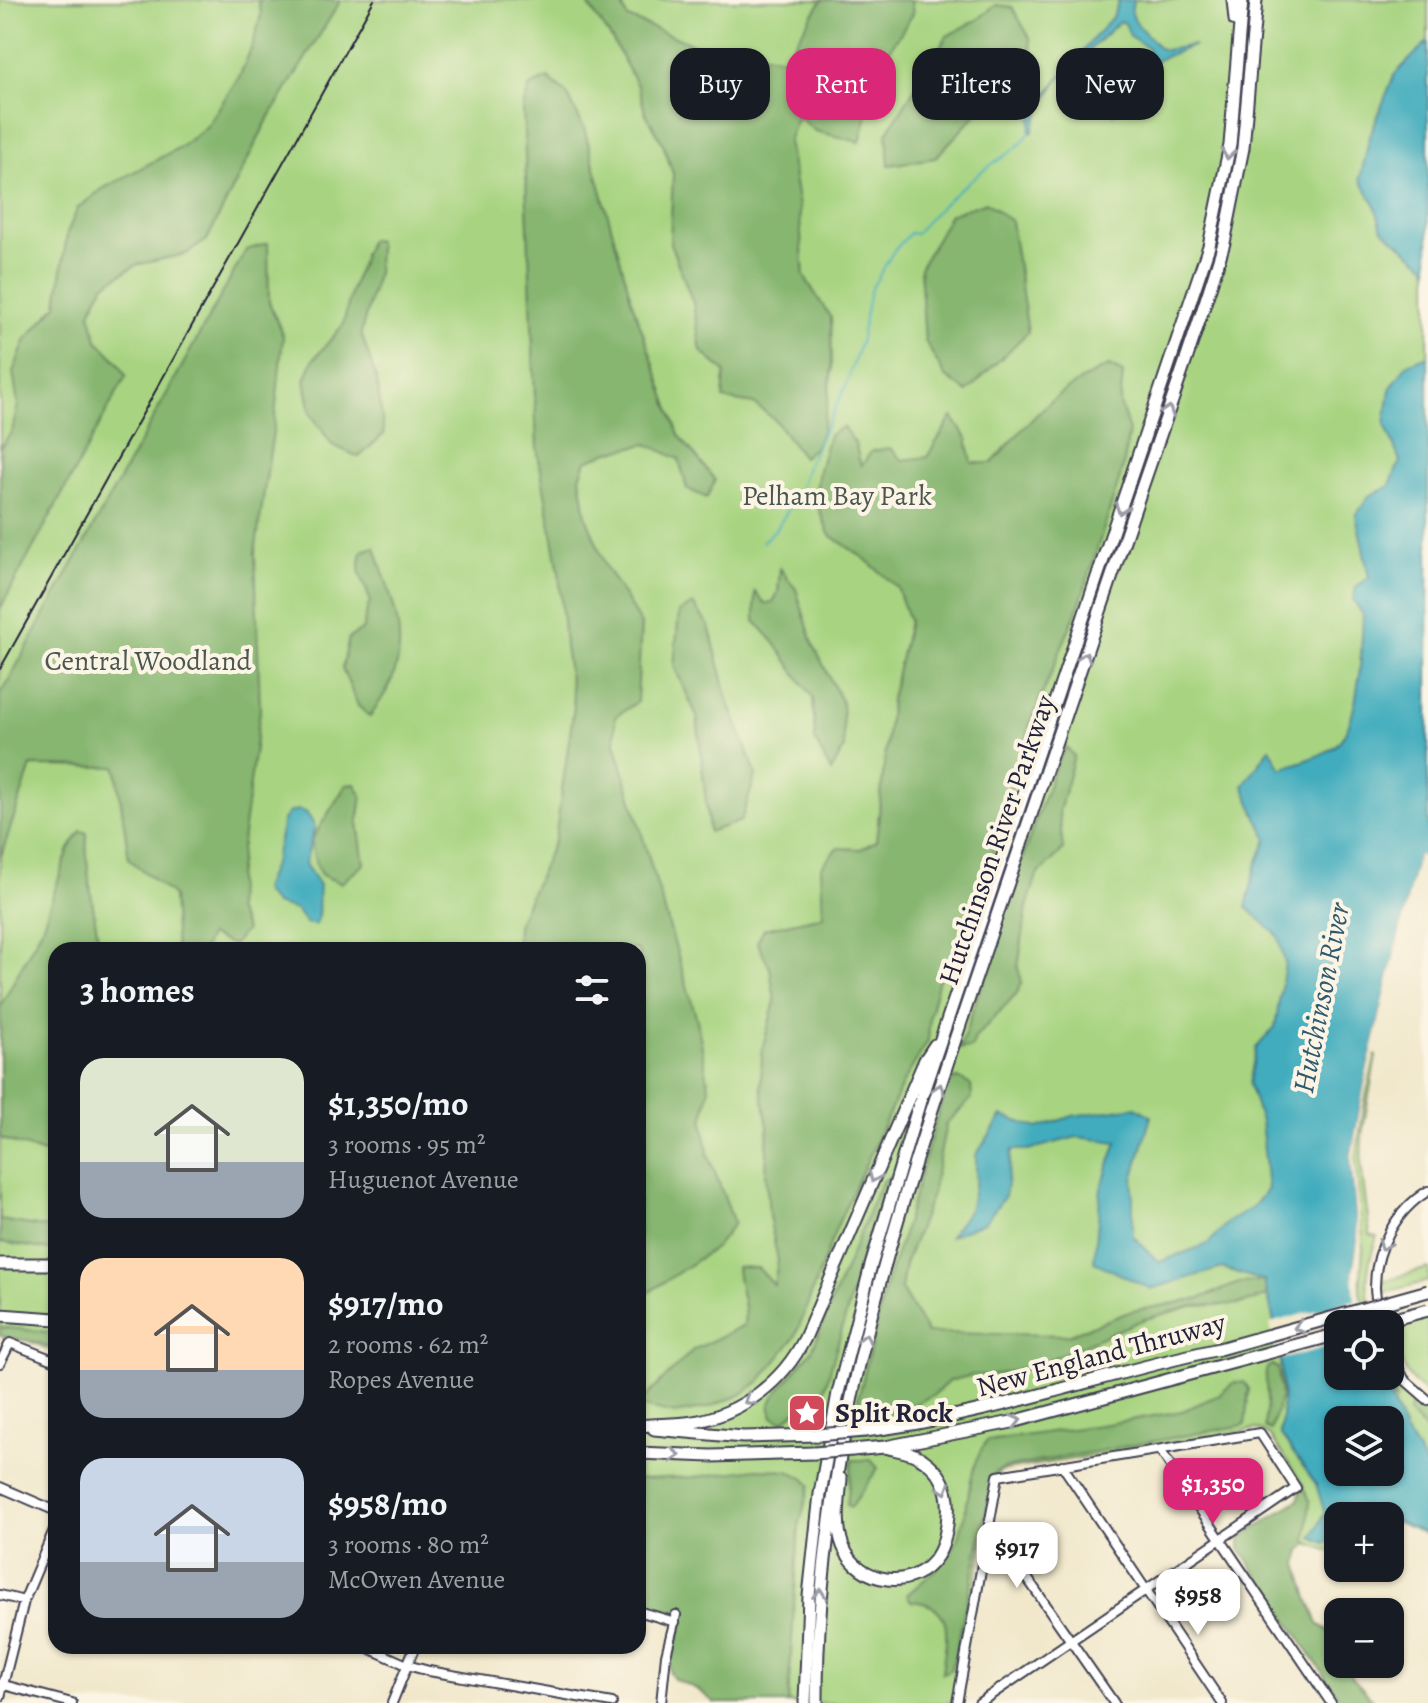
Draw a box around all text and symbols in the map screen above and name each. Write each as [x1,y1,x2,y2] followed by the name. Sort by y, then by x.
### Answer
[670,48,770,120] chip: Buy
[786,48,896,120] chip: Rent
[912,48,1040,120] chip: Filters
[1056,48,1164,120] chip: New
[1221,147,1238,160] one-way arrow
[1158,405,1174,419] one-way arrow
[742,477,932,515] park label: Pelham Bay Park
[1114,501,1130,515] one-way arrow
[44,642,253,680] park label: Central Woodland
[1075,651,1091,665] one-way arrow
[930,690,1065,990] street label: Hutchinson River Parkway
[1283,898,1359,1096] water label: Hutchinson River
[80,967,195,1014] text: 3 homes
[570,968,614,1012] icon: filters
[328,1080,469,1127] text: $1,350/mo
[929,1083,945,1097] one-way arrow
[144,1090,240,1186] icon: home
[328,1127,485,1162] text: 3 rooms · 95 m²
[328,1162,519,1197] text: Huguenot Avenue
[867,1169,883,1183] one-way arrow
[1377,1237,1394,1251] one-way arrow
[328,1280,444,1327] text: $917/mo
[144,1290,240,1386] icon: home
[972,1303,1230,1407] street label: New England Thruway
[1324,1310,1404,1678] map controls
[1324,1310,1404,1390] button: locate
[1292,1318,1306,1334] one-way arrow
[328,1327,488,1362] text: 2 rooms · 62 m²
[856,1332,873,1346] one-way arrow
[328,1362,474,1397] text: Ropes Avenue
[743,1390,758,1406] one-way arrow
[786,1392,828,1434] place icon: Split Rock
[835,1394,953,1432] place label: Split Rock
[1324,1406,1404,1486] button: layers
[1009,1413,1023,1430] one-way arrow
[669,1446,682,1463] one-way arrow
[1148,1458,1278,1526] pin: $1,350
[1181,1466,1245,1501] text: $1,350
[328,1480,448,1527] text: $958/mo
[935,1482,951,1495] one-way arrow
[144,1490,240,1586] icon: home
[1324,1502,1404,1582] button: +
[970,1522,1064,1590] pin: $917
[328,1527,489,1562] text: 3 rooms · 80 m²
[995,1530,1039,1565] text: $917
[328,1562,505,1597] text: McOwen Avenue
[1151,1569,1245,1637] pin: $958
[1174,1577,1222,1612] text: $958
[812,1587,829,1600] one-way arrow
[1324,1598,1404,1678] button: −

